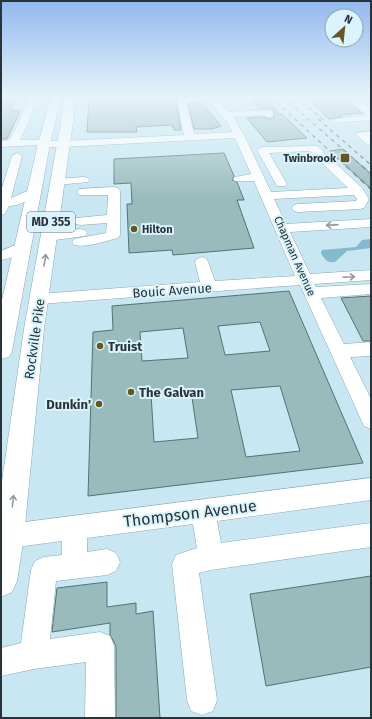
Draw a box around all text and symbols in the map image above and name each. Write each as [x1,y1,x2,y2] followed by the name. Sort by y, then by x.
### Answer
[324,8,364,48] north arrow
[342,12,355,27] text: N
[283,152,337,165] place label: Twinbrook
[339,152,351,164] marker: Twinbrook
[27,212,75,232] road number: MD 355
[271,214,318,298] street label: Chapman Avenue
[326,221,339,228] one-way arrow
[142,223,173,236] place label: Hilton
[129,224,139,234] marker: Hilton
[41,254,49,267] one-way arrow
[342,273,355,280] one-way arrow
[132,280,212,301] street label: Bouic Avenue
[21,298,48,380] street label: Rockville Pike
[108,339,143,354] place label: Truist
[95,341,105,351] marker: Truist
[139,385,204,400] place label: The Galvan
[126,387,136,397] marker: The Galvan
[46,397,91,412] place label: Dunkin'
[94,399,104,409] marker: Dunkin'
[9,495,17,508] one-way arrow
[123,496,258,531] street label: Thompson Avenue

